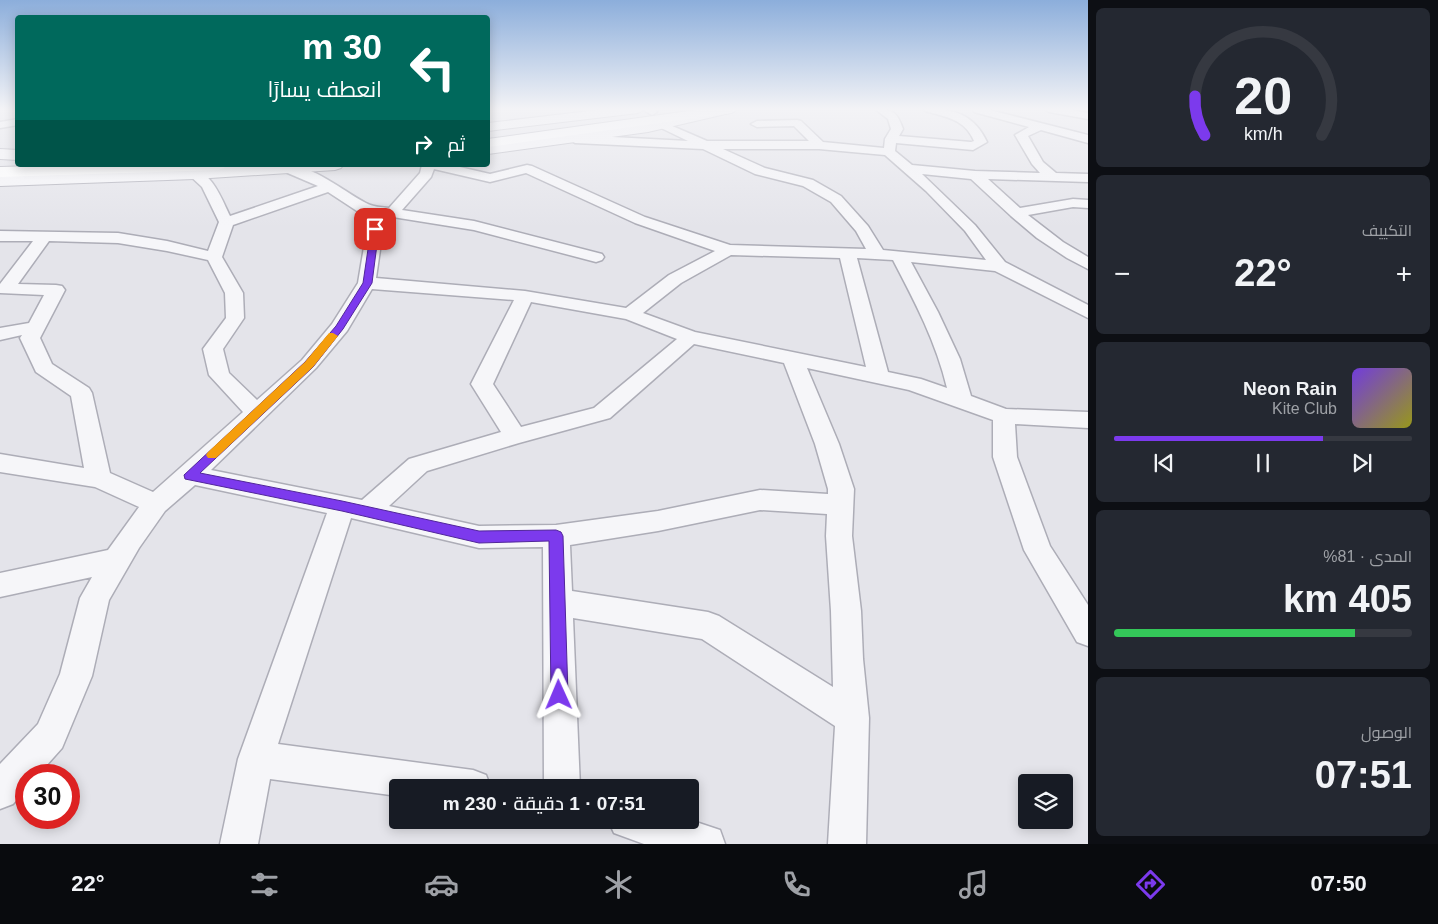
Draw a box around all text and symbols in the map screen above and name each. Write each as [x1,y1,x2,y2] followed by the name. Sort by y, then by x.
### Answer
[302,27,382,66] text: 30 m
[400,35,465,100] icon: left
[1234,67,1292,125] text: 20
[267,77,382,102] text: انعطف يسارًا
[1244,124,1282,144] text: km/h
[409,130,437,158] icon: right
[447,134,465,155] text: ثم
[354,208,396,250] pin
[361,215,389,243] icon: arrive
[1362,222,1412,239] text: التكييف
[1234,252,1292,294] text: 22°
[1114,258,1130,289] text: −
[1396,258,1412,289] text: +
[1243,378,1337,399] text: Neon Rain
[1272,400,1337,417] text: Kite Club
[1150,449,1178,477] icon: previous
[1249,449,1277,477] icon: pause
[1348,449,1376,477] icon: next
[1323,548,1412,565] text: المدى · 81%
[1283,578,1412,620] text: 405 km
[532,668,584,720] position arrow
[1361,724,1412,741] text: الوصول
[1315,754,1412,796] text: 07:51
[15,764,80,829] speed limit sign: 30
[1018,774,1073,829] map controls
[1018,774,1073,829] button: layers
[443,793,645,814] text: 07:51 · 1 دقيقة · 230 m
[247,867,282,902] icon: filters
[424,867,459,902] icon: car
[601,867,636,902] icon: climate
[779,867,814,902] icon: phone
[956,867,991,902] icon: music
[1133,867,1168,902] icon: directions
[71,871,105,896] text: 22°
[1311,871,1367,896] text: 07:50

